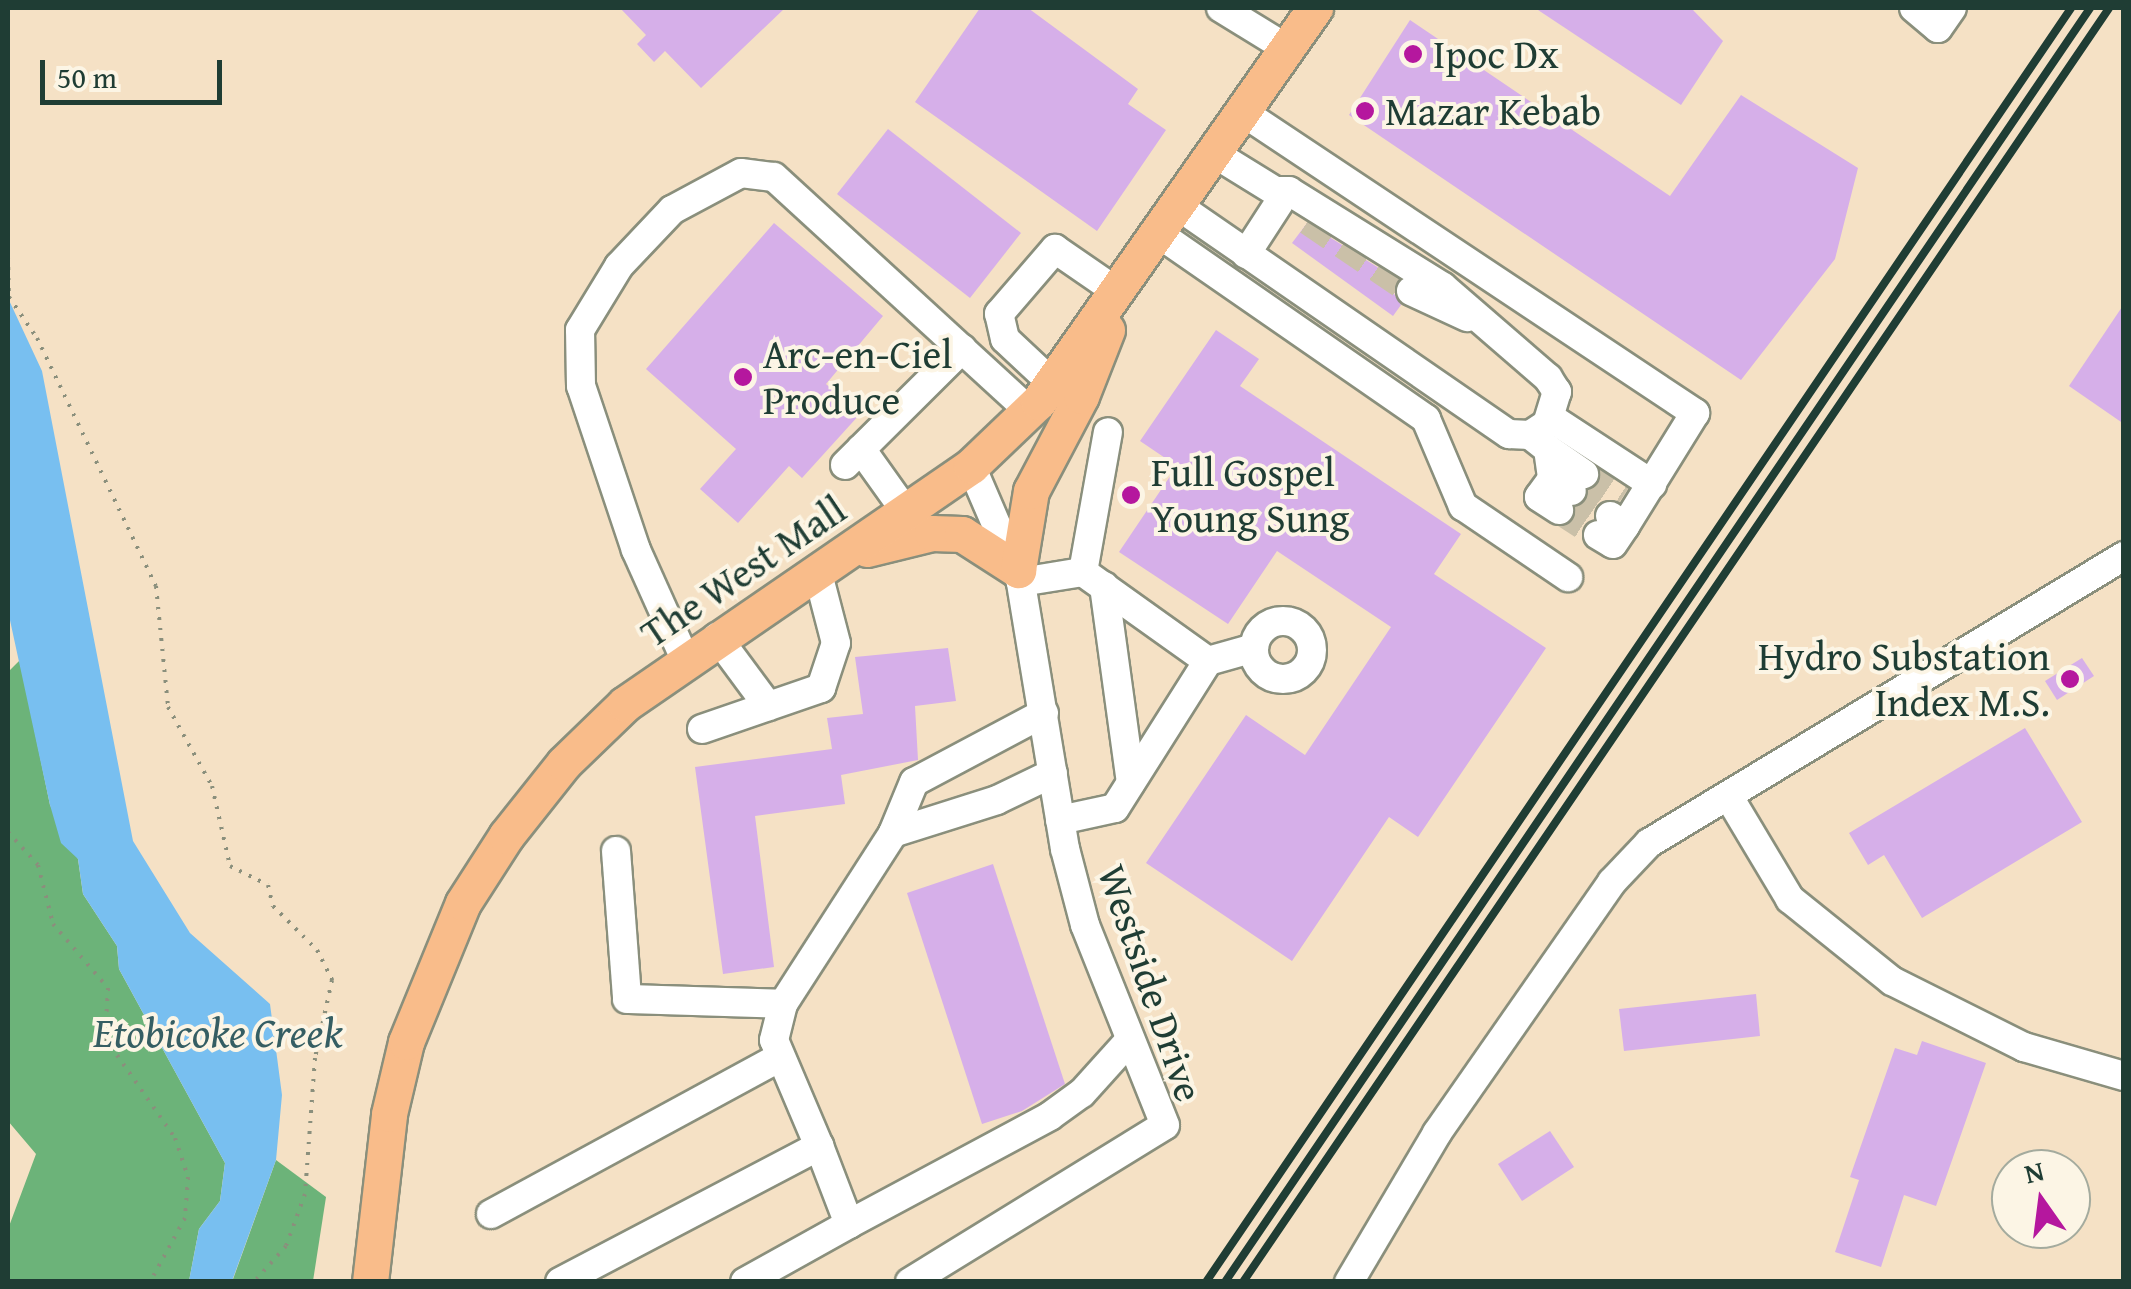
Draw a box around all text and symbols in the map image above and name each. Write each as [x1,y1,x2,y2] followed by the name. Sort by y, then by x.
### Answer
[1433,30,1559,78] place label: Ipoc Dx
[45,40,228,102] scale bar
[1402,43,1424,65] marker: Ipoc Dx
[57,55,117,99] text: 50 m
[1385,87,1601,135] place label: Mazar Kebab
[1354,100,1376,122] marker: Mazar Kebab
[763,330,953,424] place label: Arc-en-Ciel Produce
[732,366,754,388] marker: Arc-en-Ciel Produce
[1151,448,1349,542] place label: Full Gospel Young Sung
[1120,484,1142,506] marker: Full Gospel Young Sung
[631,485,855,657] street label: The West Mall
[1758,632,2050,726] place label: Hydro Substation Index M.S.
[2059,668,2081,690] marker: Hydro Substation Index M.S.
[1088,858,1214,1108] street label: Westside Drive
[93,1007,343,1057] water label: Etobicoke Creek
[1991,1149,2091,1249] north arrow
[2020,1149,2048,1194] text: N

